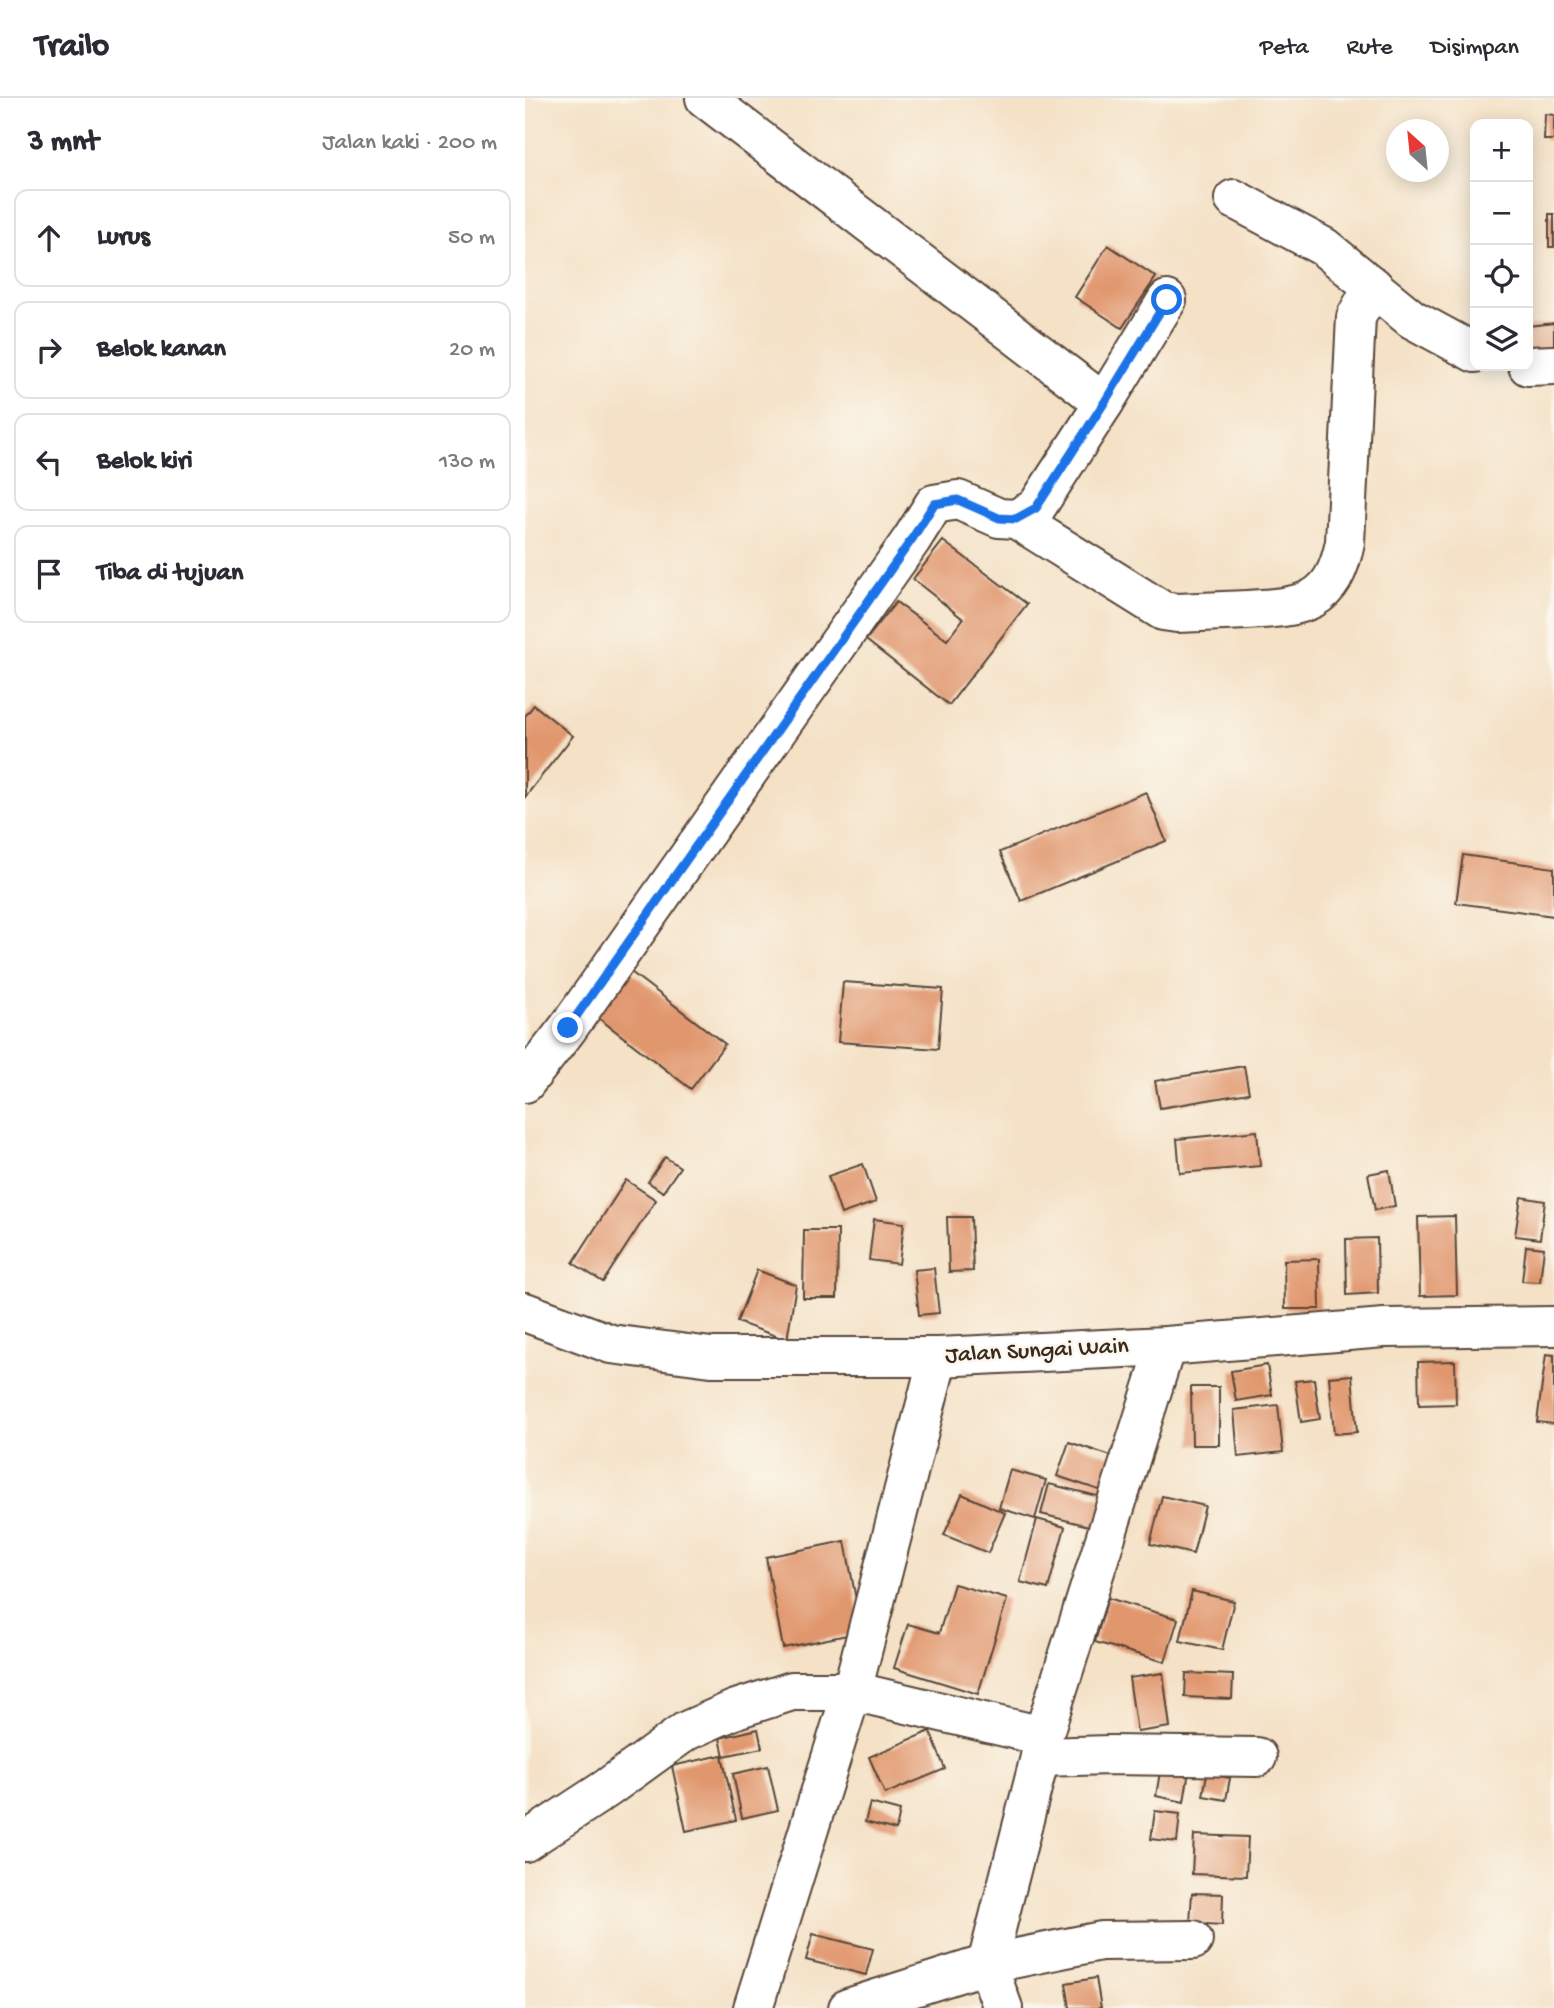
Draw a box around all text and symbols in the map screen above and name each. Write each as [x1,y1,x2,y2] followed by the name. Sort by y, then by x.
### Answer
[35,29,109,67] text: Trailo
[1260,34,1309,63] text: Peta
[1347,34,1393,63] text: Rute
[1431,34,1519,63] text: Disimpan
[1386,119,1449,182] north arrow
[1470,119,1533,371] map controls
[1470,119,1533,182] button: +
[28,126,98,161] text: 3 mnt
[322,130,497,157] text: Jalan kaki · 200 m
[1470,182,1533,245] button: −
[30,219,68,257] icon: ahead
[97,223,150,254] text: Lurus
[448,225,495,252] text: 50 m
[1470,245,1533,308] button: locate
[1151,284,1182,315] route start
[1470,308,1533,371] button: layers
[30,331,68,369] icon: right
[97,335,226,366] text: Belok kanan
[449,337,495,364] text: 20 m
[30,443,68,481] icon: left
[97,447,193,478] text: Belok kiri
[439,449,495,476] text: 130 m
[30,555,68,593] icon: arrive
[97,559,243,590] text: Tiba di tujuan
[552,1012,583,1043] route end
[944,1333,1130,1371] street label: Jalan Sungai Wain

